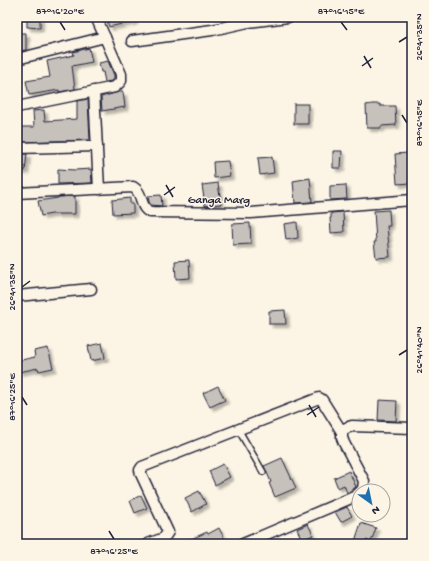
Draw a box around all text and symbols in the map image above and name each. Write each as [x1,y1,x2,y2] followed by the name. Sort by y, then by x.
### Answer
[36,6,85,18] text: 87°16'20"E
[318,6,365,18] text: 87°16'15"E
[414,13,426,60] text: 26°41'35"N
[414,99,426,146] text: 87°16'15"E
[188,194,250,208] street label: Ganga Marg
[7,263,19,310] text: 26°41'35"N
[414,326,426,373] text: 26°41'40"N
[7,373,19,421] text: 87°16'25"E
[351,483,391,523] north arrow
[369,503,382,517] text: N
[90,546,138,558] text: 87°16'25"E

